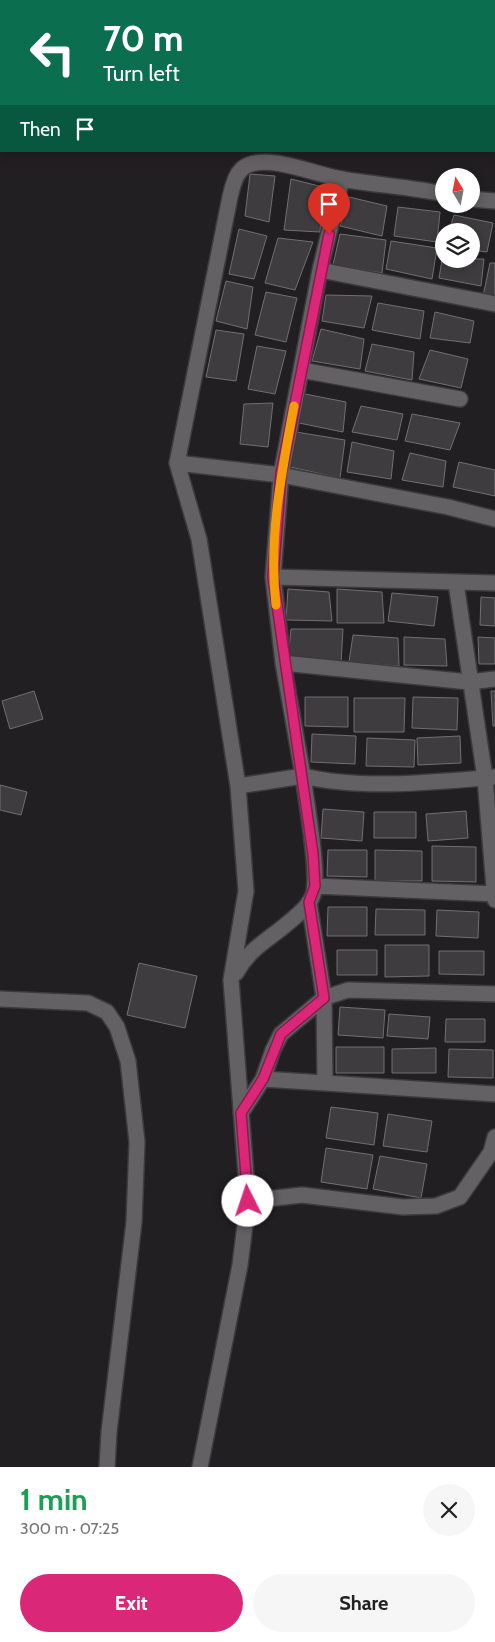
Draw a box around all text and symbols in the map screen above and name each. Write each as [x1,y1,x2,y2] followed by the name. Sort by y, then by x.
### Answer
[103,17,184,60] text: 70 m
[20,20,85,85] icon: left
[103,60,180,87] text: Turn left
[71,115,99,143] icon: arrive
[20,118,61,141] text: Then
[435,168,480,212] north arrow
[435,168,480,268] map controls
[308,183,350,234] pin
[315,190,343,218] icon: arrive
[435,223,480,268] button: layers
[221,1174,273,1226] position arrow
[20,1481,88,1518] text: 1 min
[423,1484,475,1536] button: close
[20,1519,119,1538] text: 300 m · 07:25
[20,1574,243,1632] button: Exit
[253,1574,475,1632] button: Share

